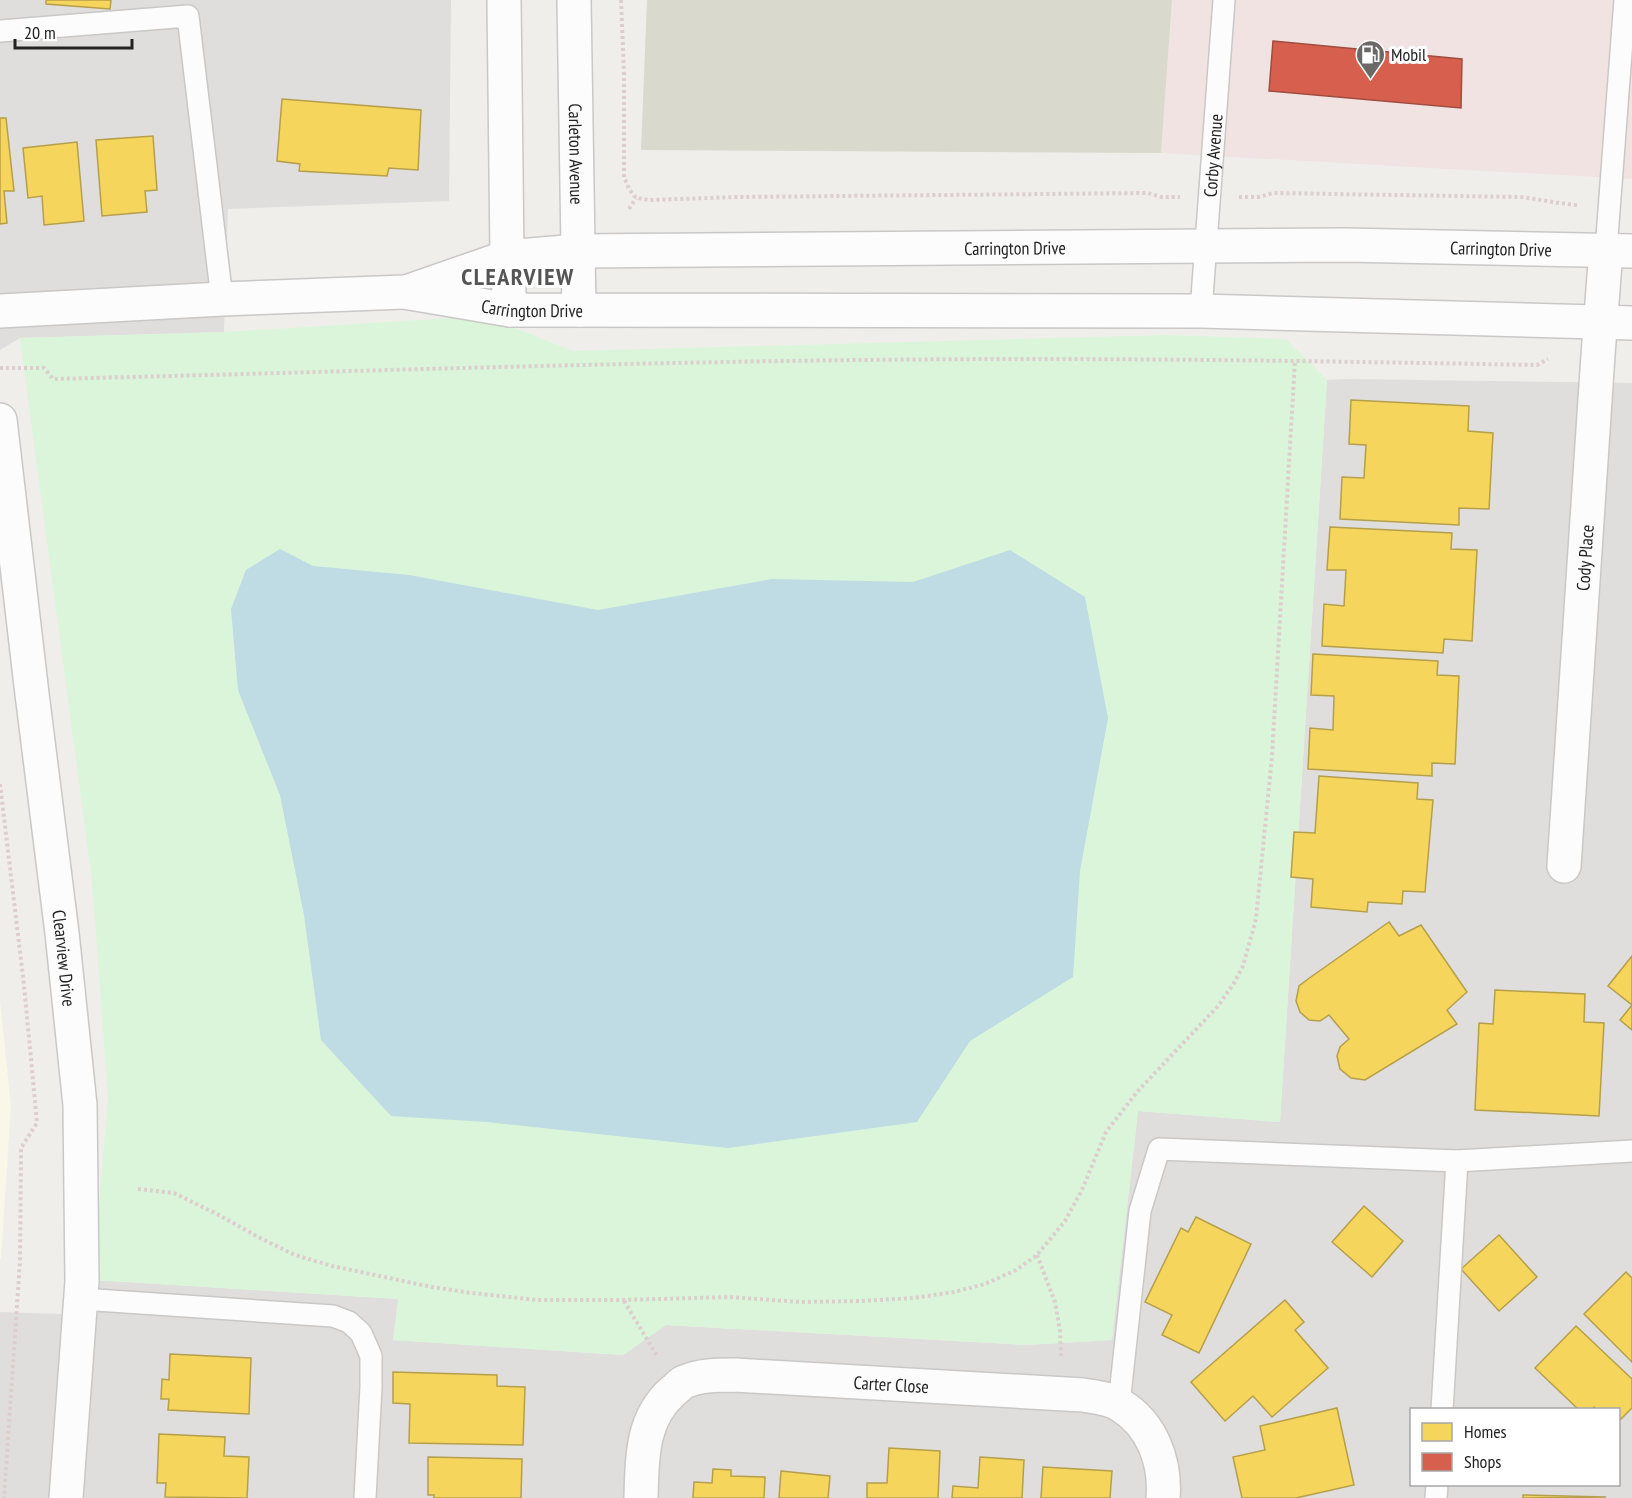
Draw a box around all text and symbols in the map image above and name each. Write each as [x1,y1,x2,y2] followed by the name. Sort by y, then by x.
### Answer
[15,12,132,50] scale bar
[24,21,56,44] text: 20 m
[1354,38,1386,80] fuel station icon: Mobil
[1391,43,1427,66] place label: Mobil
[564,103,589,205] street label: Carleton Avenue
[1198,113,1227,198] street label: Corby Avenue
[964,236,1066,259] street label: Carrington Drive
[1450,236,1552,261] street label: Carrington Drive
[461,261,575,292] district label: CLEARVIEW
[480,294,583,322] street label: Carrington Drive
[1571,524,1598,592] street label: Cody Place
[48,908,81,1008] street label: Clearview Drive
[853,1370,930,1398] street label: Carter Close
[1410,1408,1620,1486] legend
[1464,1420,1507,1443] text: Homes
[1464,1450,1501,1473] text: Shops

